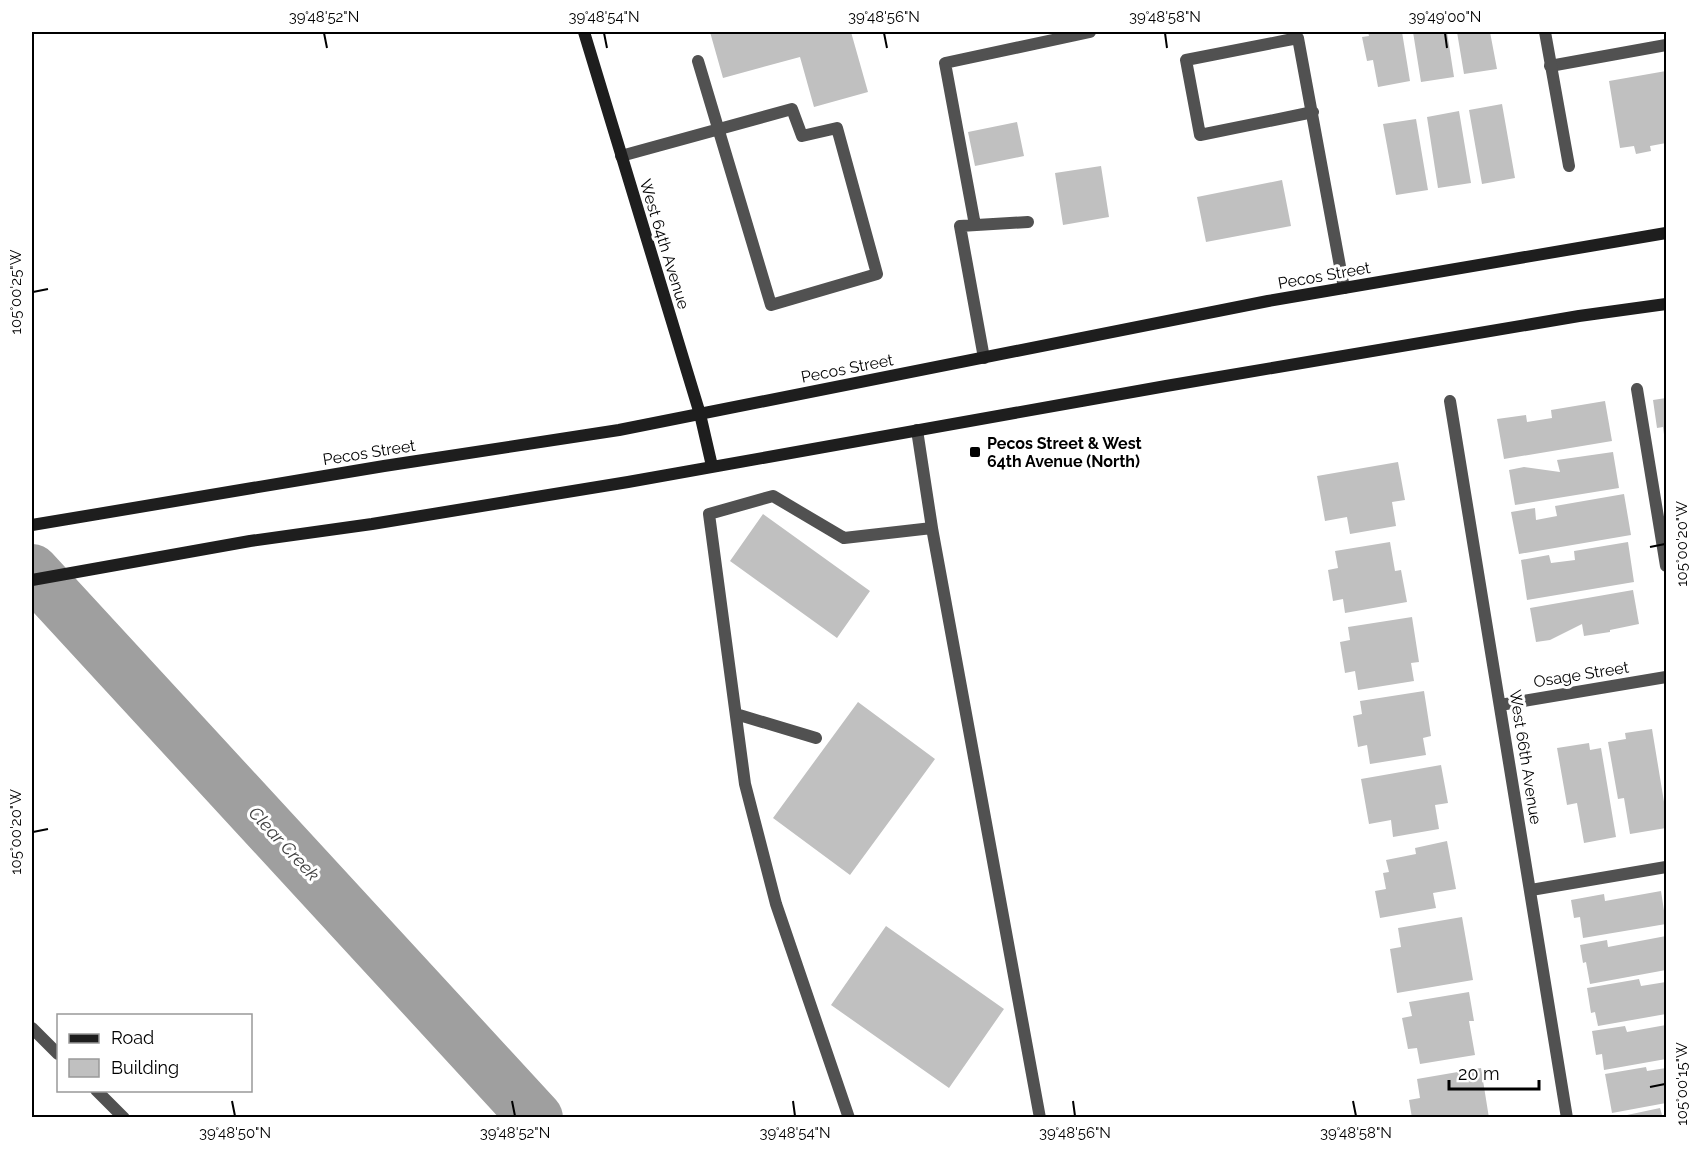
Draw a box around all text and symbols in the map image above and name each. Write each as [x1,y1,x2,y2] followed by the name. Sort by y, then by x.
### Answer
[289,8,359,26] text: 39°48'52"N
[568,8,640,26] text: 39°48'54"N
[848,8,920,26] text: 39°48'56"N
[1129,8,1201,26] text: 39°48'58"N
[1409,8,1481,26] text: 39°49'00"N
[636,177,693,311] street label: West 64th Avenue
[7,249,25,334] text: 105°00'25"W
[1276,258,1372,293] street label: Pecos Street
[799,350,895,387] street label: Pecos Street
[987,434,1142,471] place label: Pecos Street & West 64th Avenue (North)
[321,436,417,469] street label: Pecos Street
[968,445,982,459] marker: Pecos Street & West 64th Avenue (North)
[1673,501,1691,587] text: 105°00'20"W
[1532,657,1631,691] street label: Osage Street
[1505,688,1546,826] street label: West 66th Avenue
[7,789,25,875] text: 105°00'20"W
[245,802,324,885] water label: Clear Creek
[57,1014,252,1092] legend
[111,1027,154,1048] text: Road
[1673,1042,1691,1126] text: 105°00'15"W
[1449,1053,1539,1091] scale bar
[111,1057,179,1078] text: Building
[1458,1063,1500,1084] text: 20 m
[199,1124,271,1142] text: 39°48'50"N
[480,1124,550,1142] text: 39°48'52"N
[759,1124,831,1142] text: 39°48'54"N
[1039,1124,1111,1142] text: 39°48'56"N
[1320,1124,1392,1142] text: 39°48'58"N

